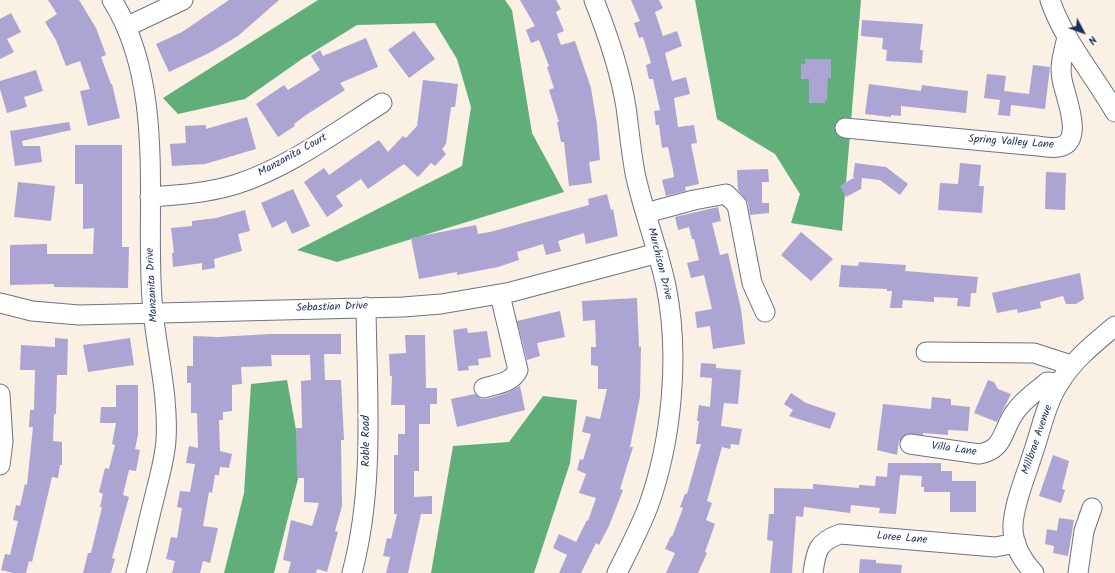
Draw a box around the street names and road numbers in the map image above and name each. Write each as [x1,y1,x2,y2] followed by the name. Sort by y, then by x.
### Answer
[256,132,330,180] street label: Manzanita Court
[968,133,1054,153] street label: Spring Valley Lane
[644,227,674,301] street label: Murchison Drive
[144,247,162,323] street label: Manzanita Drive
[296,300,368,316] street label: Sebastian Drive
[1020,403,1056,477] street label: Millbrae Avenue
[360,415,374,467] street label: Roble Road
[931,440,977,460] street label: Villa Lane
[876,530,928,548] street label: Loree Lane

